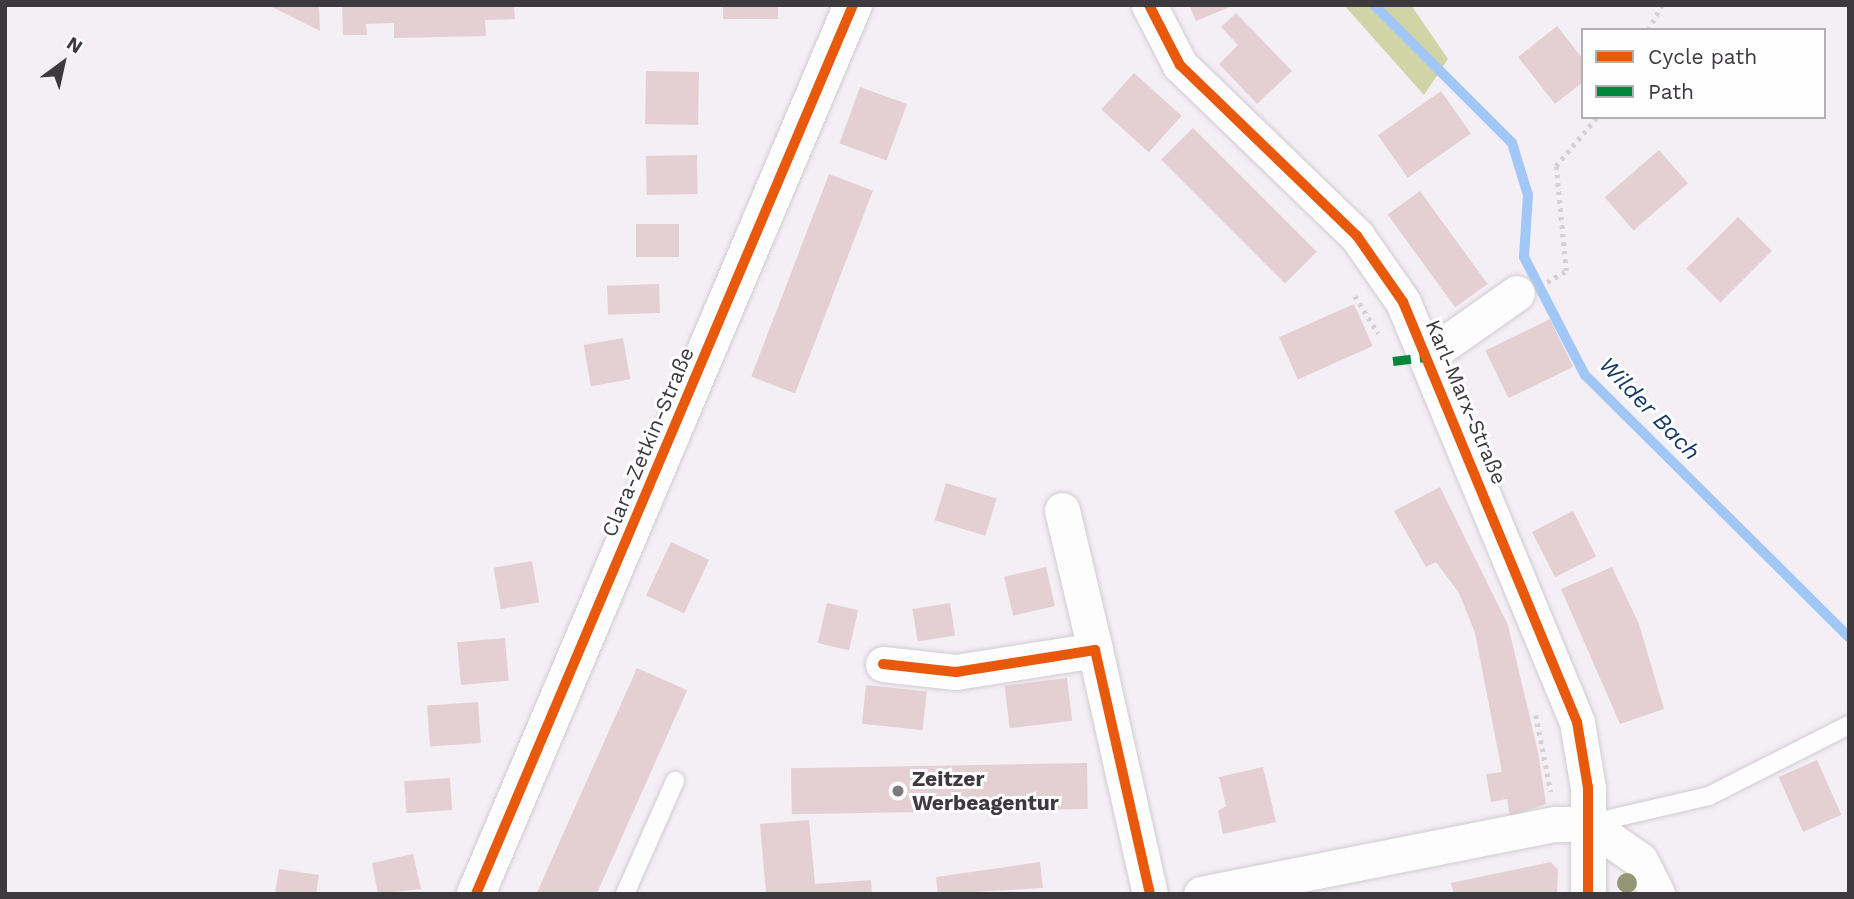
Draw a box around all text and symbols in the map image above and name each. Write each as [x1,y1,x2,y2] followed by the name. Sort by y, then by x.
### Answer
[28,28,98,98] north arrow
[1581,28,1826,119] legend
[63,31,87,58] text: N
[1648,44,1757,69] text: Cycle path
[1648,79,1694,104] text: Path
[1420,316,1512,488] street label: Karl-Marx-Straße
[597,343,699,541] street label: Clara-Zetkin-Straße
[1593,351,1705,467] water label: Wilder Bach
[912,766,1059,816] place label: Zeitzer Werbeagentur
[890,783,906,799] marker: Zeitzer Werbeagentur

